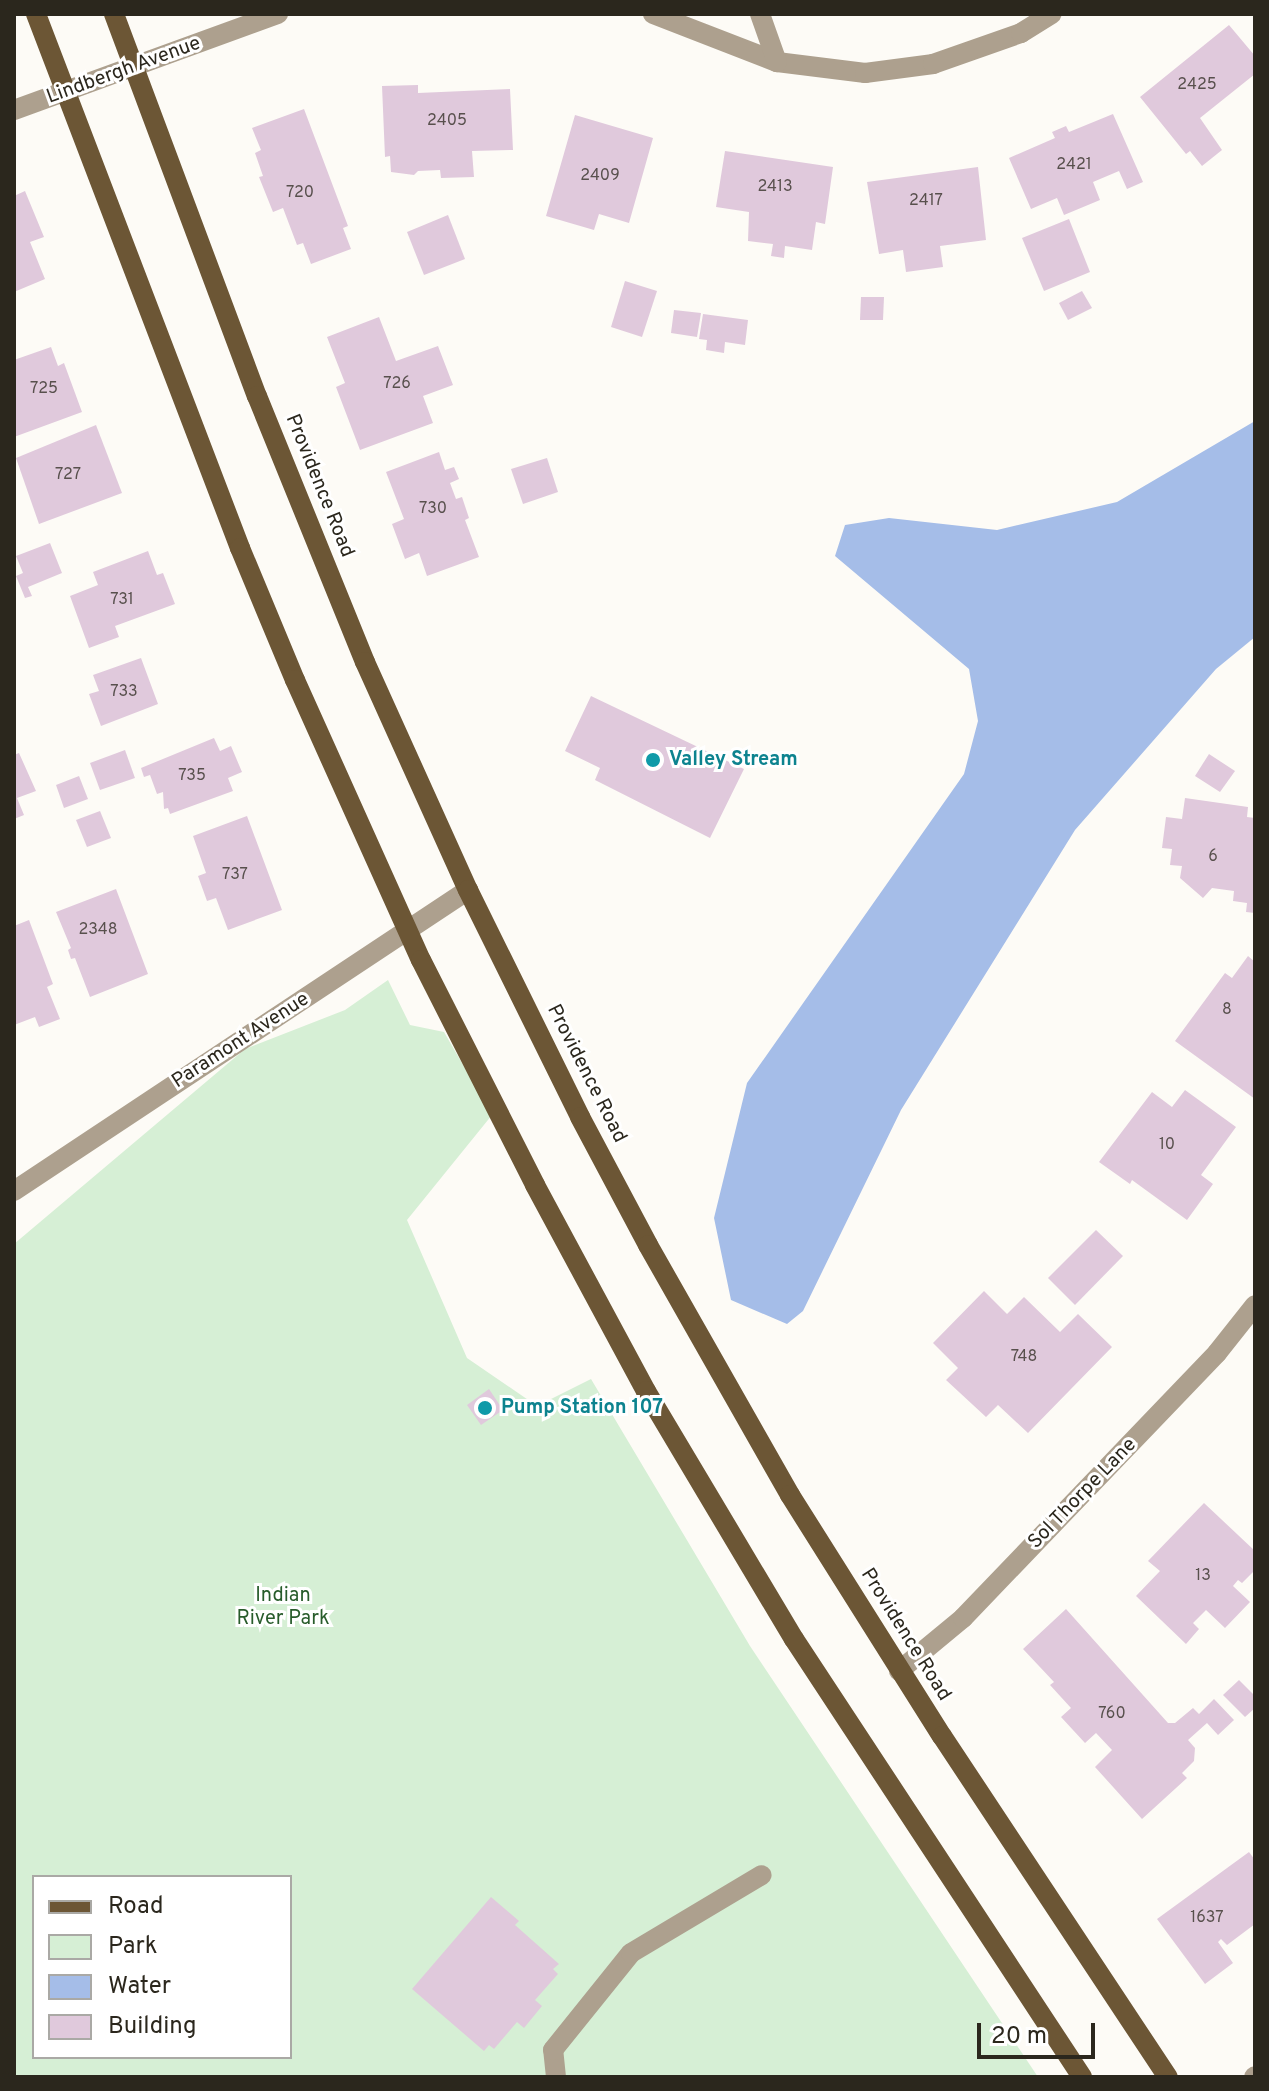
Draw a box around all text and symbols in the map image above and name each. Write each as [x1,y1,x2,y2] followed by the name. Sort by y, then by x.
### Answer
[43,32,205,110] street label: Lindbergh Avenue
[1177,75,1217,95] house number: 2425
[427,111,467,131] house number: 2405
[1056,155,1092,175] house number: 2421
[580,166,620,186] house number: 2409
[757,177,793,197] house number: 2413
[286,183,314,203] house number: 720
[909,191,943,211] house number: 2417
[383,374,411,394] house number: 726
[30,379,58,399] house number: 725
[279,411,359,561] street label: Providence Road
[55,465,81,485] house number: 727
[419,499,447,519] house number: 730
[110,590,134,610] house number: 731
[110,682,138,702] house number: 733
[669,748,798,772] place label: Valley Stream
[644,751,662,769] marker: Valley Stream
[178,766,206,786] house number: 735
[1208,847,1218,867] house number: 6
[222,865,248,885] house number: 737
[78,920,118,940] house number: 2348
[168,987,314,1095] street label: Paramont Avenue
[1222,1000,1232,1020] house number: 8
[541,1001,631,1147] street label: Providence Road
[1159,1135,1175,1155] house number: 10
[1011,1347,1037,1367] house number: 748
[501,1396,663,1420] place label: Pump Station 107
[476,1399,494,1417] marker: Pump Station 107
[1024,1433,1142,1555] street label: Sol Thorpe Lane
[855,1564,955,1706] street label: Providence Road
[1195,1566,1211,1586] house number: 13
[236,1585,330,1632] park label: Indian River Park
[1098,1704,1126,1724] house number: 760
[32,1875,292,2059] legend
[108,1892,164,1922] text: Road
[1190,1908,1224,1928] house number: 1637
[108,1932,158,1962] text: Park
[108,1972,171,2002] text: Water
[981,2007,1099,2057] scale bar
[108,2012,197,2042] text: Building
[991,2022,1047,2052] text: 20 m

